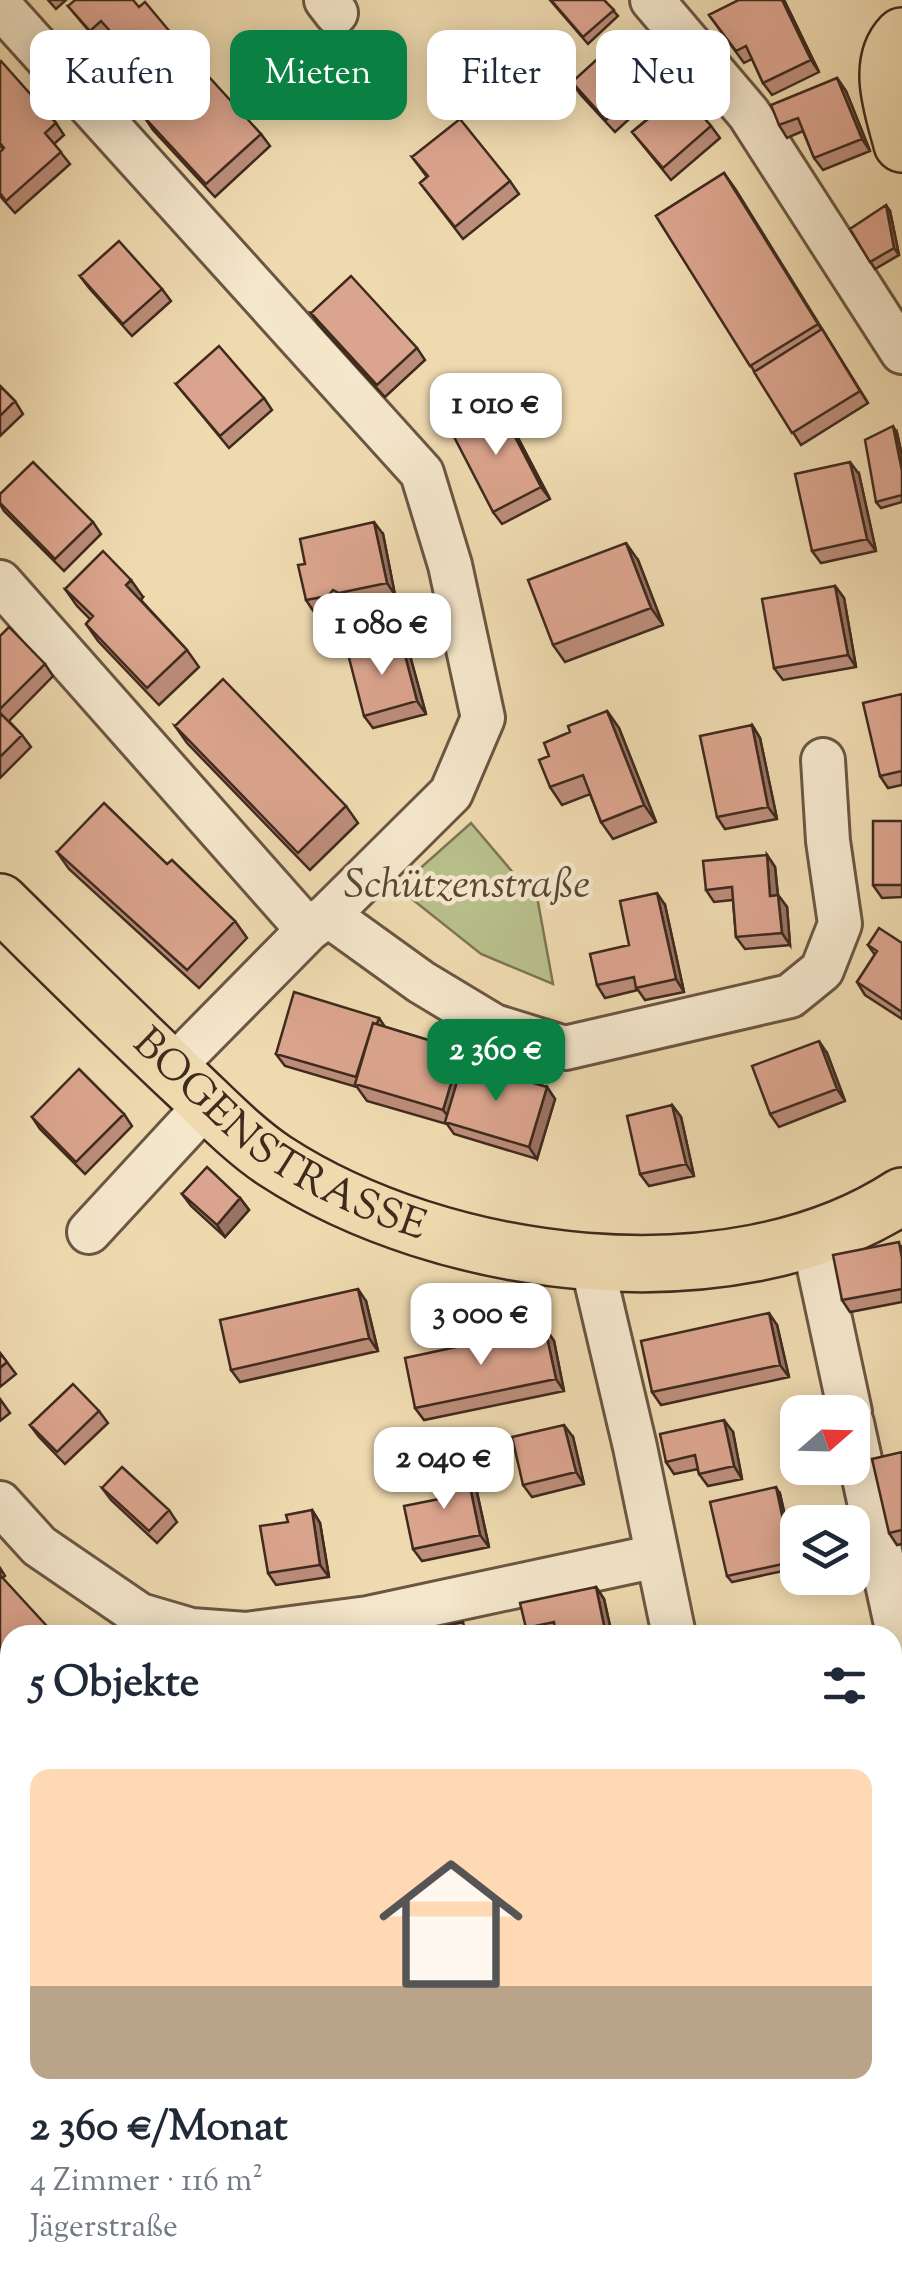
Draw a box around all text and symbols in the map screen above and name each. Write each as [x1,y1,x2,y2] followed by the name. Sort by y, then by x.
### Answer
[30,30,210,120] chip: Kaufen
[230,30,407,120] chip: Mieten
[427,30,576,120] chip: Filter
[596,30,730,120] chip: Neu
[404,373,588,458] pin: 1 010 €
[452,382,540,428] text: 1 010 €
[290,593,474,678] pin: 1 080 €
[335,602,429,648] text: 1 080 €
[344,857,590,917] park label: Schützenstraße
[117,1016,433,1258] street label: BOGENSTRASSE
[404,1019,588,1104] pin: 2 360 €
[449,1028,543,1074] text: 2 360 €
[389,1283,573,1368] pin: 3 000 €
[433,1292,530,1338] text: 3 000 €
[780,1395,870,1485] north arrow
[780,1395,870,1595] map controls
[352,1427,536,1512] pin: 2 040 €
[396,1436,492,1482] text: 2 040 €
[780,1505,870,1595] button: layers
[30,1655,199,1715] text: 5 Objekte
[817,1658,872,1713] icon: filters
[361,1834,541,2014] icon: home
[30,2099,288,2159] text: 2 360 €/Monat
[30,2159,263,2205] text: 4 Zimmer · 116 m²
[30,2205,178,2251] text: Jägerstraße

